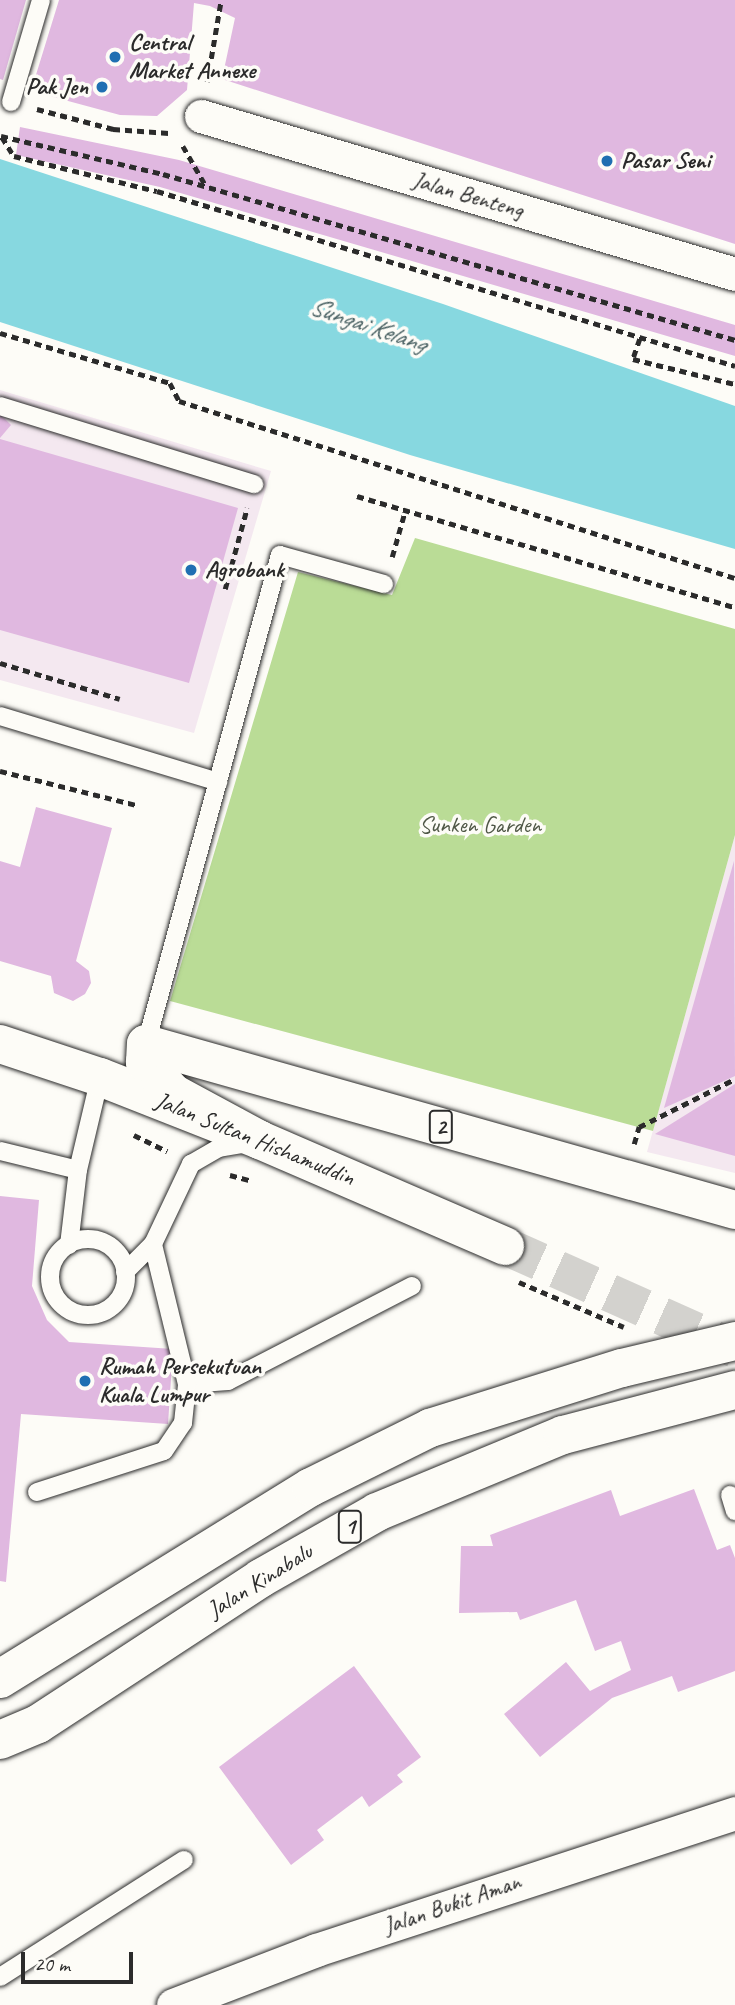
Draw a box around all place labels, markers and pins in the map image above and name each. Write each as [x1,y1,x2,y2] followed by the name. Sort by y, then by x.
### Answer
[129,29,255,85] place label: Central Market Annexe
[107,49,123,65] marker: Central Market Annexe
[26,73,88,101] place label: Pak Jen
[94,79,110,95] marker: Pak Jen
[621,147,710,175] place label: Pasar Seni
[599,153,615,169] marker: Pasar Seni
[205,556,284,584] place label: Agrobank
[183,562,199,578] marker: Agrobank
[99,1353,260,1409] place label: Rumah Persekutuan Kuala Lumpur
[77,1373,93,1389] marker: Rumah Persekutuan Kuala Lumpur

